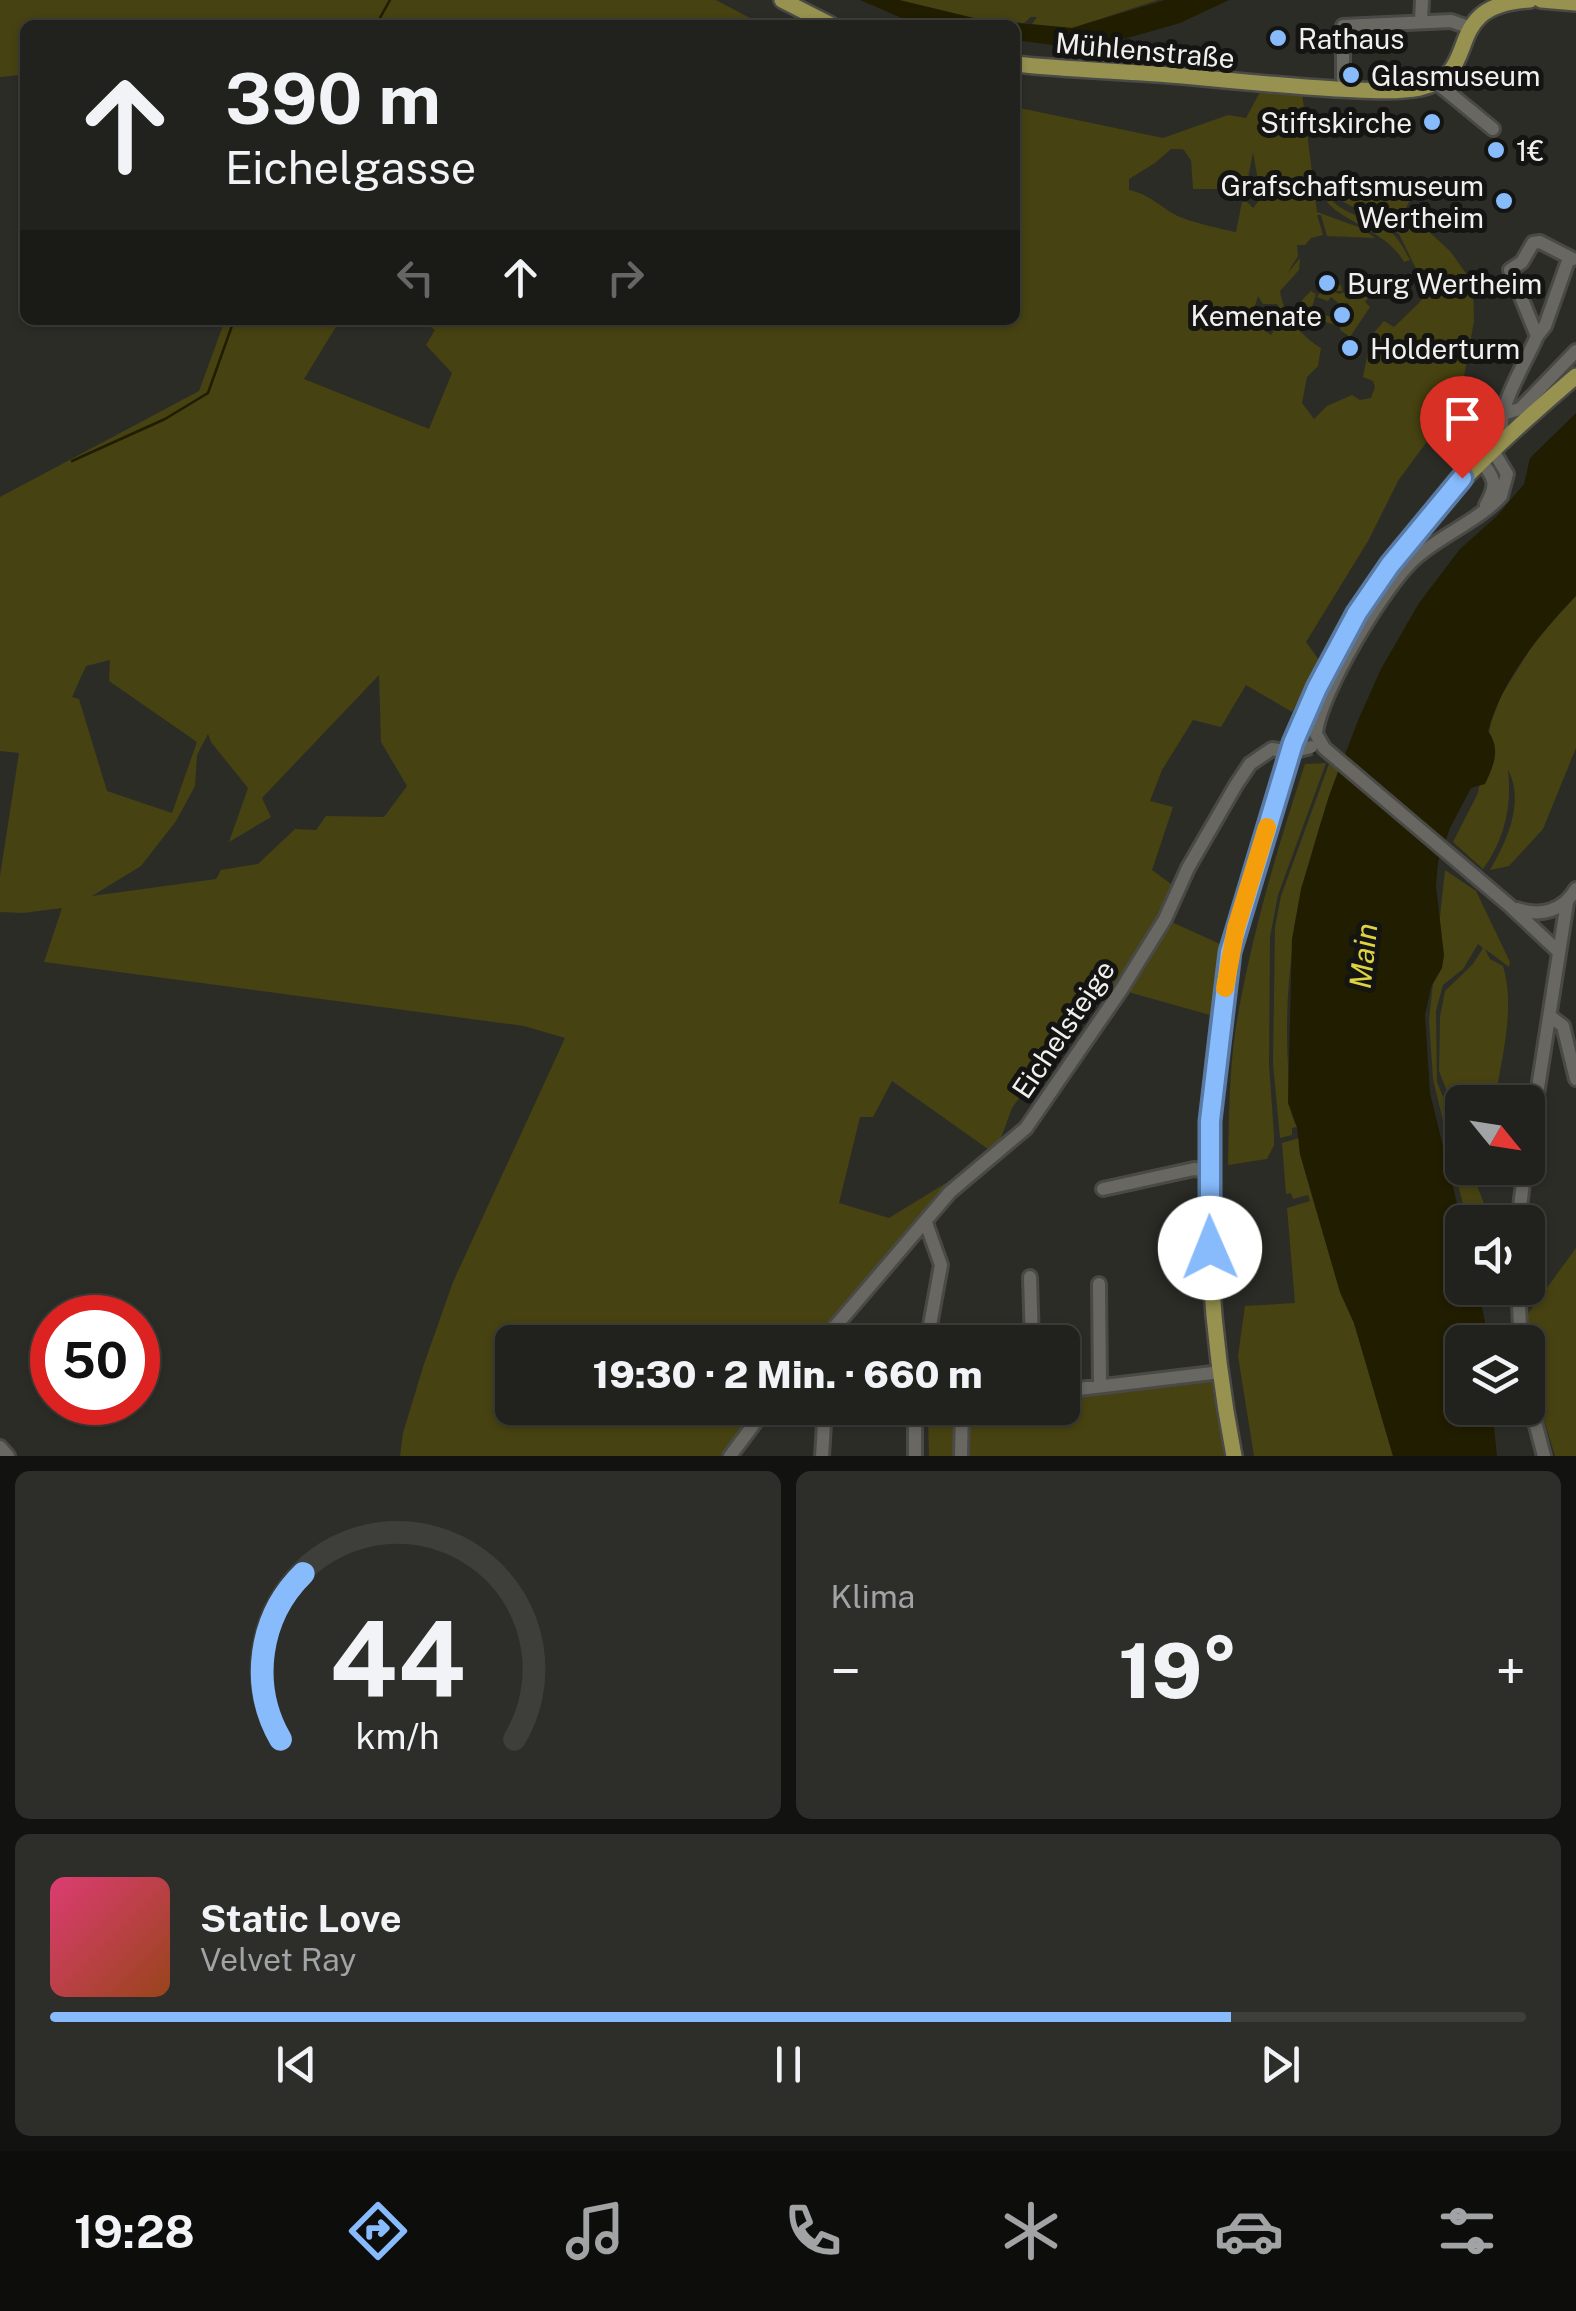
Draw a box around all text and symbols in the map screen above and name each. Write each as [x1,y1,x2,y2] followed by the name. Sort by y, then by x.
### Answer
[1298,22,1404,55] place label: Rathaus
[1054,26,1236,74] street label: Mühlenstraße
[1267,27,1289,49] marker: Rathaus
[225,57,441,140] text: 390 m
[1371,59,1541,92] place label: Glasmuseum
[60,60,190,190] icon: ahead
[1340,64,1362,86] marker: Glasmuseum
[1260,106,1412,139] place label: Stiftskirche
[1421,111,1443,133] marker: Stiftskirche
[1516,134,1544,167] place label: 1€
[1485,139,1507,161] marker: 1€
[225,141,476,194] text: Eichelgasse
[1220,169,1484,234] place label: Grafschaftsmuseum Wertheim
[1493,190,1515,212] marker: Grafschaftsmuseum Wertheim
[388,250,443,305] icon: left
[493,250,548,305] icon: ahead
[598,250,653,305] icon: right
[1347,267,1542,300] place label: Burg Wertheim
[1316,272,1338,294] marker: Burg Wertheim
[1190,299,1322,332] place label: Kemenate
[1331,304,1353,326] marker: Kemenate
[1370,332,1520,365] place label: Holderturm
[1339,337,1361,359] marker: Holderturm
[1420,376,1505,479] pin
[1435,391,1490,446] icon: arrive
[1342,921,1384,991] water label: Main
[1005,954,1121,1104] street label: Eichelsteige
[1445,1085,1545,1185] north arrow
[1445,1085,1545,1425] map controls
[1158,1196,1262,1300] position arrow
[1445,1205,1545,1305] button: sound
[30,1295,160,1425] speed limit sign: 50
[1445,1325,1545,1425] button: layers
[593,1352,982,1397] text: 19:30 · 2 Min. · 660 m
[831,1578,915,1615] text: Klima
[330,1598,466,1720] text: 44
[1119,1627,1238,1715] text: 19°
[831,1639,861,1703] text: −
[1496,1639,1526,1703] text: +
[356,1715,440,1757] text: km/h
[200,1896,402,1941] text: Static Love
[200,1941,356,1978] text: Velvet Ray
[269,2037,324,2092] icon: previous
[761,2037,816,2092] icon: pause
[1253,2037,1308,2092] icon: next
[343,2196,413,2266] icon: directions
[560,2196,630,2266] icon: music
[778,2196,848,2266] icon: phone
[996,2196,1066,2266] icon: climate
[1214,2196,1284,2266] icon: car
[1432,2196,1502,2266] icon: filters
[74,2205,195,2258] text: 19:28

